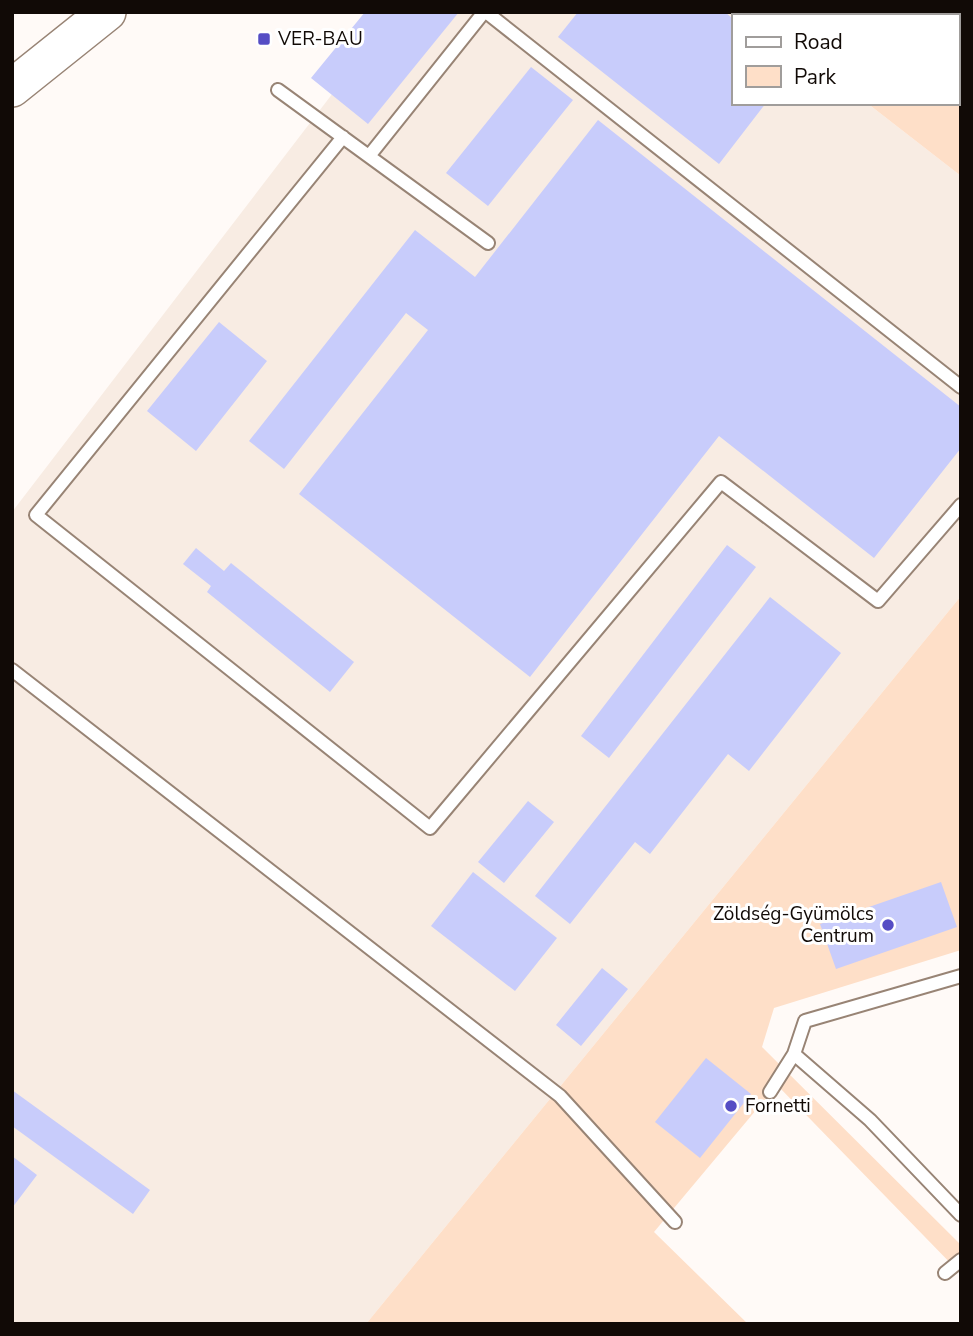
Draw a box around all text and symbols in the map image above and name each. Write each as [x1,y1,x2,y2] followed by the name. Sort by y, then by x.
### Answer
[732,14,959,105] legend
[277,26,363,52] place label: VER-BAU
[794,28,843,56] text: Road
[256,31,272,47] marker: VER-BAU
[794,63,836,91] text: Park
[713,901,874,949] place label: Zöldség-Gyümölcs Centrum
[880,917,896,933] marker: Zöldség-Gyümölcs Centrum
[745,1093,811,1119] place label: Fornetti
[723,1098,739,1114] marker: Fornetti

